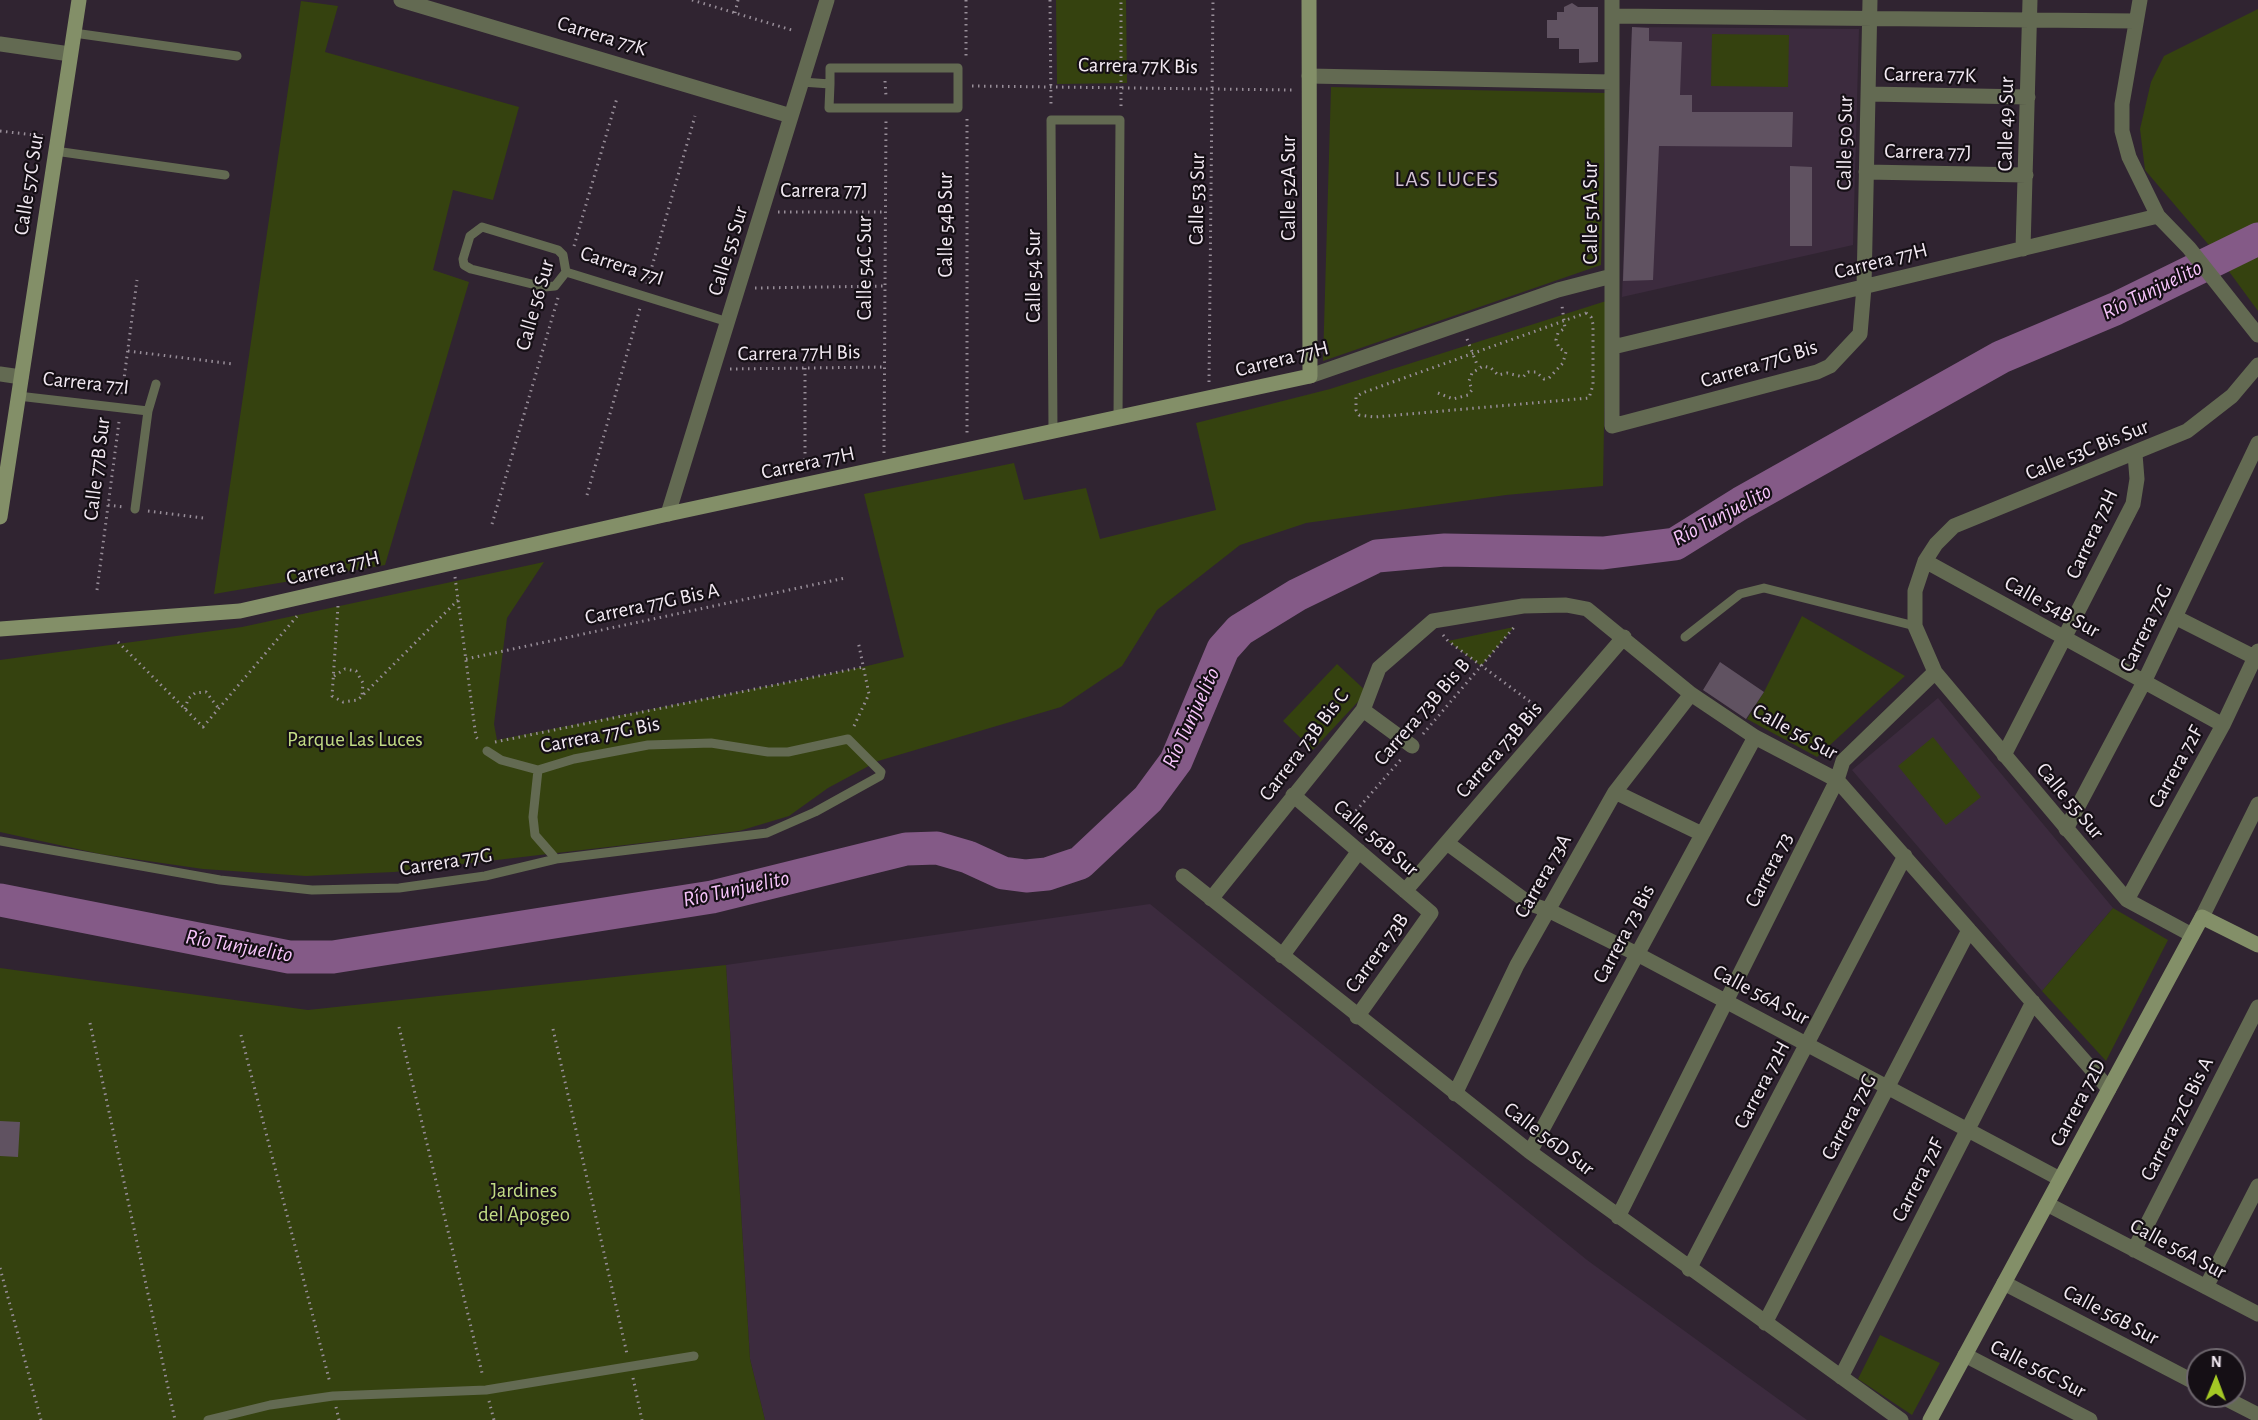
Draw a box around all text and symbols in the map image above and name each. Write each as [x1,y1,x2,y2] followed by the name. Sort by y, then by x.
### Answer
[554,10,650,62] street label: Carrera 77K
[1078,52,1198,80] street label: Carrera 77K Bis
[1884,62,1976,88] street label: Carrera 77K
[1993,76,2019,172] street label: Calle 49 Sur
[1832,95,1858,191] street label: Calle 50 Sur
[8,131,50,237] street label: Calle 57C Sur
[1276,135,1302,241] street label: Calle 52A Sur
[1884,139,1972,165] street label: Carrera 77J
[1184,153,1210,245] street label: Calle 53 Sur
[1578,162,1604,264] street label: Calle 51A Sur
[1395,166,1499,192] district label: LAS LUCES
[933,173,959,277] street label: Calle 54B Sur
[780,178,868,204] street label: Carrera 77J
[702,203,754,299] street label: Calle 55 Sur
[852,216,878,320] street label: Calle 54C Sur
[1021,229,1047,323] street label: Calle 54 Sur
[1832,237,1930,285] street label: Carrera 77H
[577,241,667,291] street label: Carrera 77I
[2098,254,2206,326] water label: Río Tunjuelito
[510,257,560,353] street label: Calle 56 Sur
[1697,334,1821,394] street label: Carrera 77G Bis
[1233,335,1331,383] street label: Carrera 77H
[737,339,861,367] street label: Carrera 77H Bis
[42,366,130,400] street label: Carrera 77I
[2022,414,2152,486] street label: Calle 53C Bis Sur
[78,416,116,522] street label: Calle 77B Sur
[759,441,857,485] street label: Carrera 77H
[1668,478,1776,552] water label: Río Tunjuelito
[2060,485,2124,583] street label: Carrera 72H
[284,545,382,591] street label: Carrera 77H
[2000,571,2104,643] street label: Calle 54B Sur
[583,577,721,631] street label: Carrera 77G Bis A
[2114,580,2178,676] street label: Carrera 72G
[1368,653,1476,771] street label: Carrera 73B Bis B
[1156,663,1226,773] water label: Río Tunjuelito
[1254,684,1354,806] street label: Carrera 73B Bis C
[1450,697,1548,803] street label: Carrera 73B Bis
[1748,698,1842,766] street label: Calle 56 Sur
[538,711,662,759] street label: Carrera 77G Bis
[2143,721,2209,813] street label: Carrera 72F
[287,727,423,753] park label: Parque Las Luces
[2031,758,2109,844] street label: Calle 55 Sur
[1328,794,1424,882] street label: Calle 56B Sur
[1739,828,1799,912] street label: Carrera 73
[1509,829,1577,923] street label: Carrera 73A
[398,842,494,882] street label: Carrera 77G
[680,865,792,913] water label: Río Tunjuelito
[1587,880,1661,988] street label: Carrera 73 Bis
[1340,908,1414,998] street label: Carrera 73B
[183,924,295,968] water label: Río Tunjuelito
[1708,959,1814,1031] street label: Calle 56A Sur
[1728,1037,1796,1133] street label: Carrera 72H
[2135,1053,2219,1185] street label: Carrera 72C Bis A
[2045,1055,2111,1151] street label: Carrera 72D
[1816,1069,1882,1165] street label: Carrera 72G
[1499,1097,1599,1181] street label: Calle 56D Sur
[1886,1134,1950,1226] street label: Carrera 72F
[478,1178,570,1228] park label: Jardines del Apogeo
[2125,1213,2231,1285] street label: Calle 56A Sur
[2059,1279,2163,1351] street label: Calle 56B Sur
[1986,1334,2090,1404] street label: Calle 56C Sur
[2186,1348,2246,1408] north arrow
[2211,1354,2222,1370] text: N

